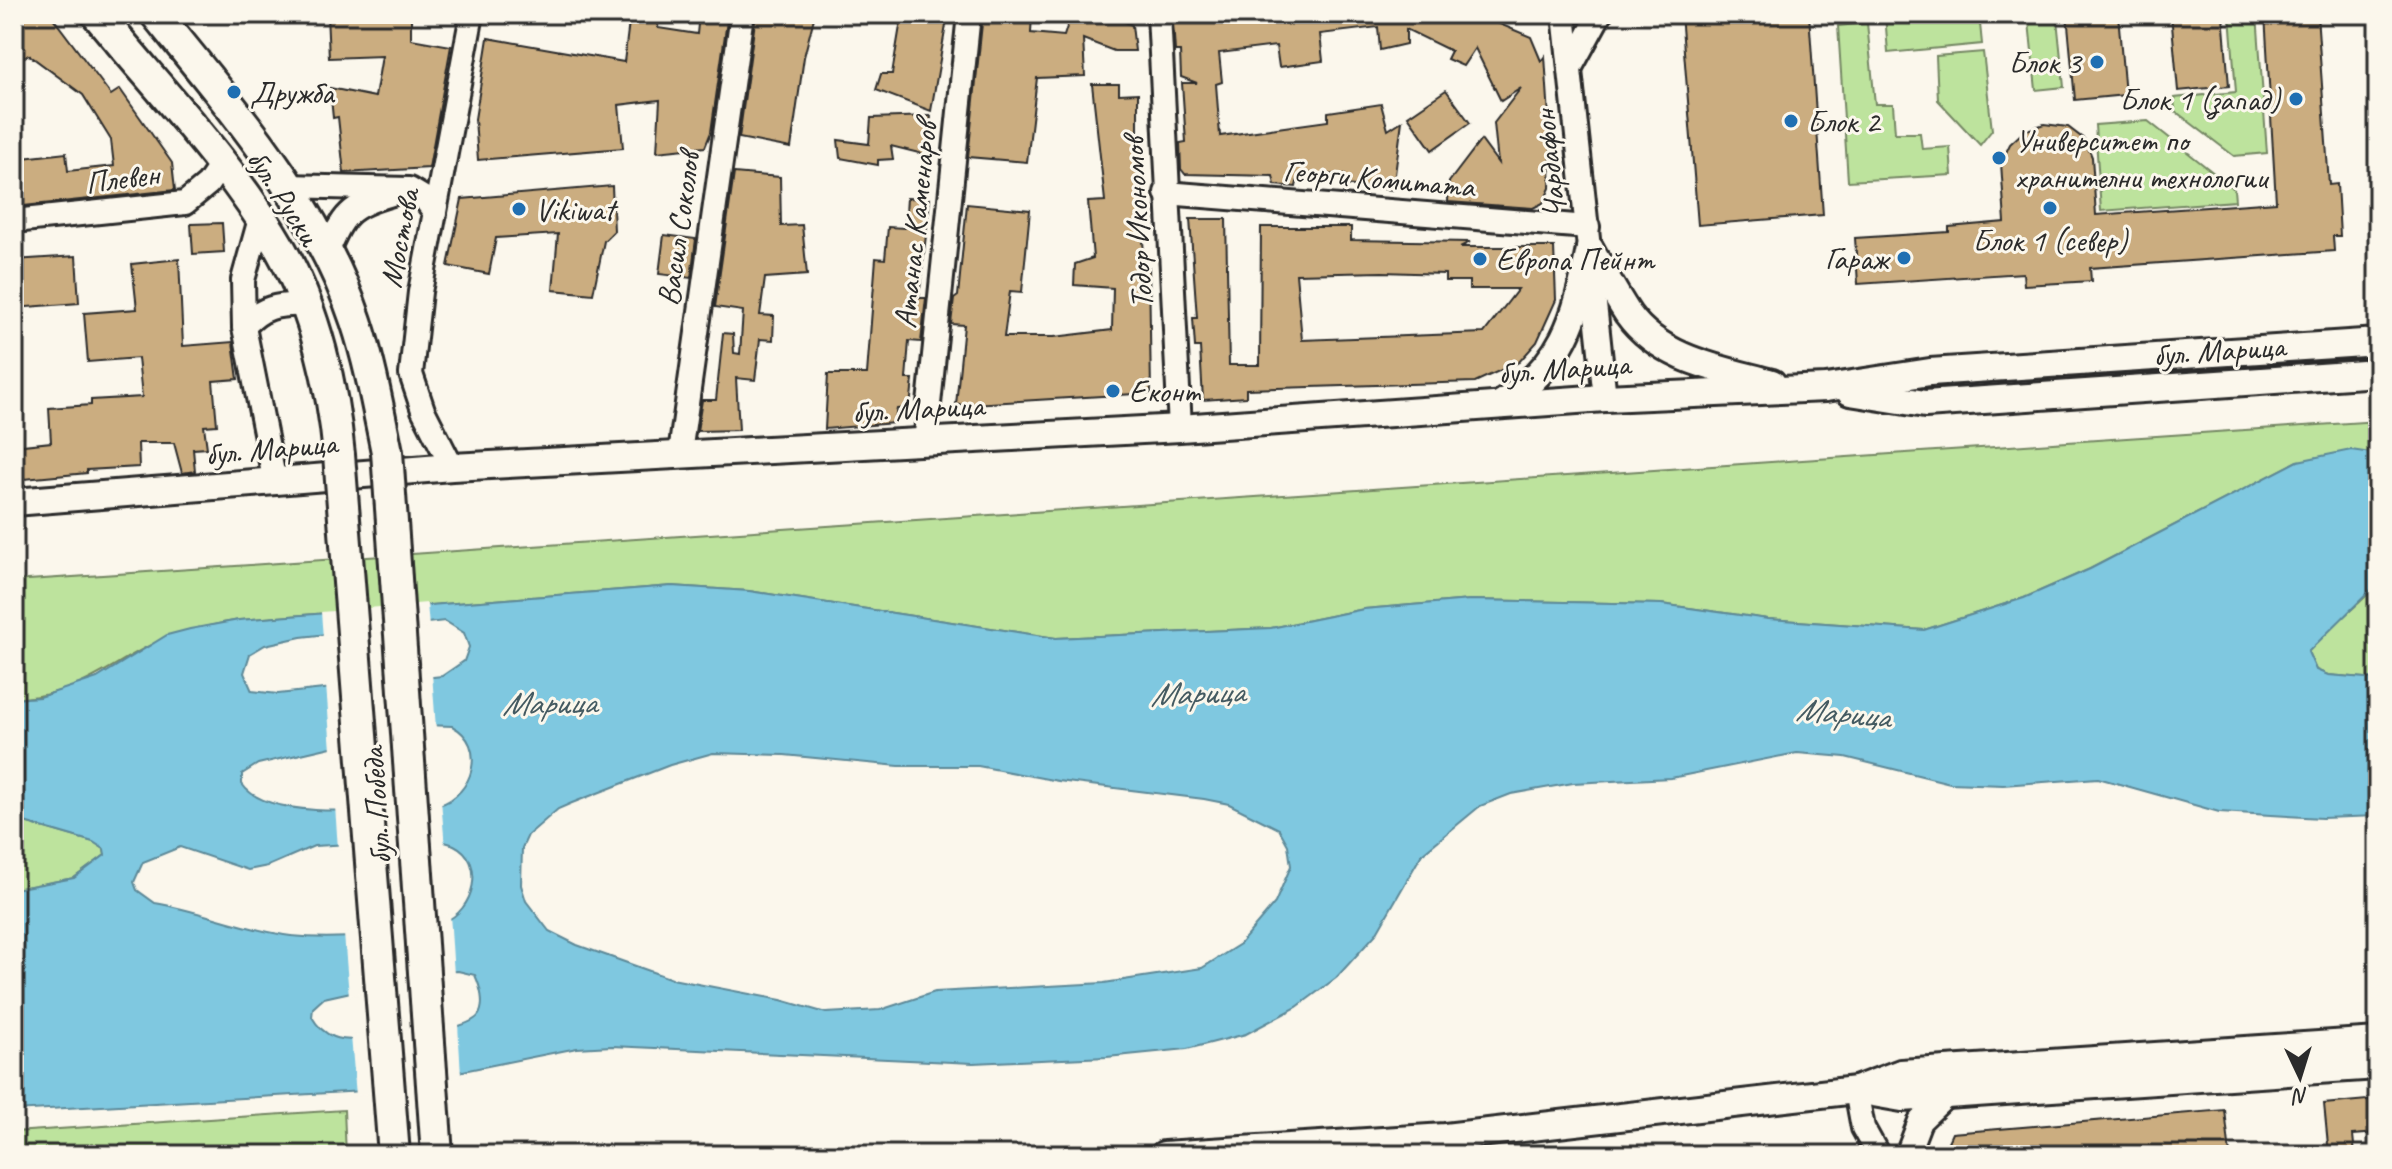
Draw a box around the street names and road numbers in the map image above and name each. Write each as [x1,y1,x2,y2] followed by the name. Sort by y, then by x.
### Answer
[1523,106,1576,220] street label: Чардафон
[884,112,947,330] street label: Атанас Каменаров
[1112,130,1162,310] street label: Тодор Икономов
[237,141,331,255] street label: бул. Руски
[647,144,710,308] street label: Васил Соколов
[1282,150,1478,207] street label: Георги Комитата
[83,153,164,203] street label: Плевен
[370,183,430,291] street label: Мостова
[2152,325,2289,376] street label: бул. Марица
[1497,343,1634,394] street label: бул. Марица
[851,384,988,432] street label: бул. Марица
[204,422,341,475] street label: бул. Марица
[352,743,401,866] street label: бул. Победа

